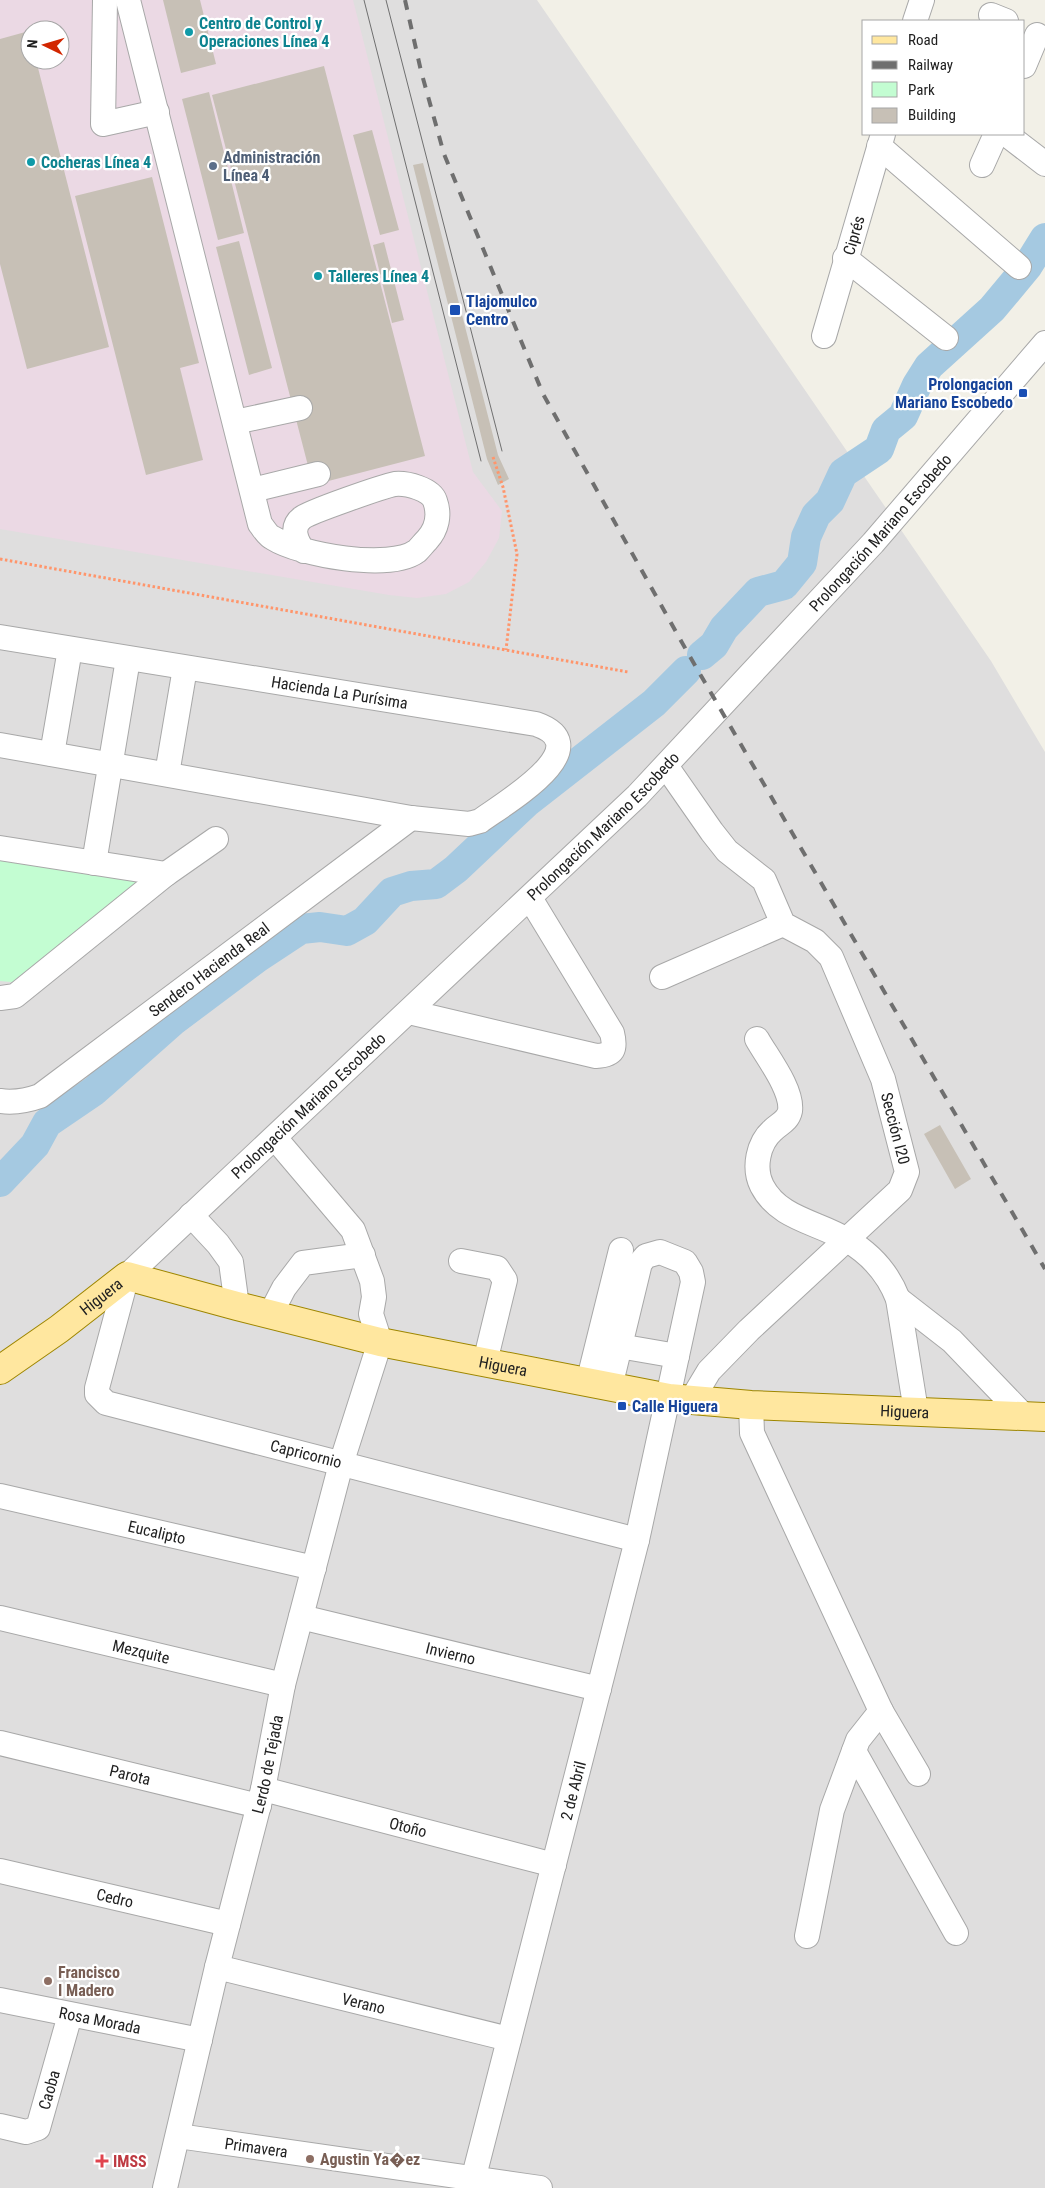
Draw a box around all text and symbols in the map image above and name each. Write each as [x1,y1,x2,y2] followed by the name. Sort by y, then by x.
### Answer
[199,14,329,51] place label: Centro de Control y Operaciones Línea 4
[20,20,70,70] north arrow
[862,20,1025,135] legend
[183,26,195,38] marker: Centro de Control y Operaciones Línea 4
[908,31,938,49] text: Road
[24,39,40,49] text: N
[908,56,953,74] text: Railway
[908,81,935,99] text: Park
[908,106,956,124] text: Building
[223,148,320,185] place label: Administración Línea 4
[41,153,151,172] place label: Cocheras Línea 4
[25,156,37,168] marker: Cocheras Línea 4
[207,160,219,172] marker: Administración Línea 4
[839,213,868,257] street label: Ciprés
[328,267,429,286] place label: Talleres Línea 4
[312,270,324,282] marker: Talleres Línea 4
[466,292,537,329] place label: Tlajomulco Centro
[448,303,462,317] marker: Tlajomulco Centro
[895,375,1013,412] place label: Prolongacion Mariano Escobedo
[1017,387,1029,399] marker: Prolongacion Mariano Escobedo
[805,450,955,615] street label: Prolongación Mariano Escobedo
[270,672,409,713] street label: Hacienda La Purísima
[523,748,683,904] street label: Prolongación Mariano Escobedo
[145,918,273,1021] street label: Sendero Hacienda Real
[227,1028,389,1182] street label: Prolongación Mariano Escobedo
[877,1090,914,1166] street label: Sección I20
[76,1274,126,1319] street label: Higuera
[477,1352,529,1380] street label: Higuera
[632,1397,719,1416] place label: Calle Higuera
[616,1400,628,1412] marker: Calle Higuera
[880,1401,930,1422] street label: Higuera
[268,1436,344,1472] street label: Capricornio
[126,1516,188,1548] street label: Eucalipto
[111,1635,172,1667] street label: Mezquite
[424,1638,477,1668] street label: Invierno
[248,1713,287,1816] street label: Lerdo de Tejada
[556,1759,589,1822] street label: 2 de Abril
[108,1761,153,1789] street label: Parota
[387,1813,429,1841] street label: Otoño
[95,1884,135,1911] street label: Cedro
[58,1963,120,2000] place label: Francisco I Madero
[42,1975,54,1987] marker: Francisco I Madero
[340,1989,387,2018] street label: Verano
[57,2003,143,2037] street label: Rosa Morada
[34,2068,63,2112] street label: Caoba
[223,2133,289,2161] street label: Primavera
[320,2148,420,2170] place label: Agustin Ya�ez
[113,2152,147,2171] place label: IMSS
[304,2153,316,2165] marker: Agustin Ya�ez
[95,2154,109,2168] marker: IMSS

